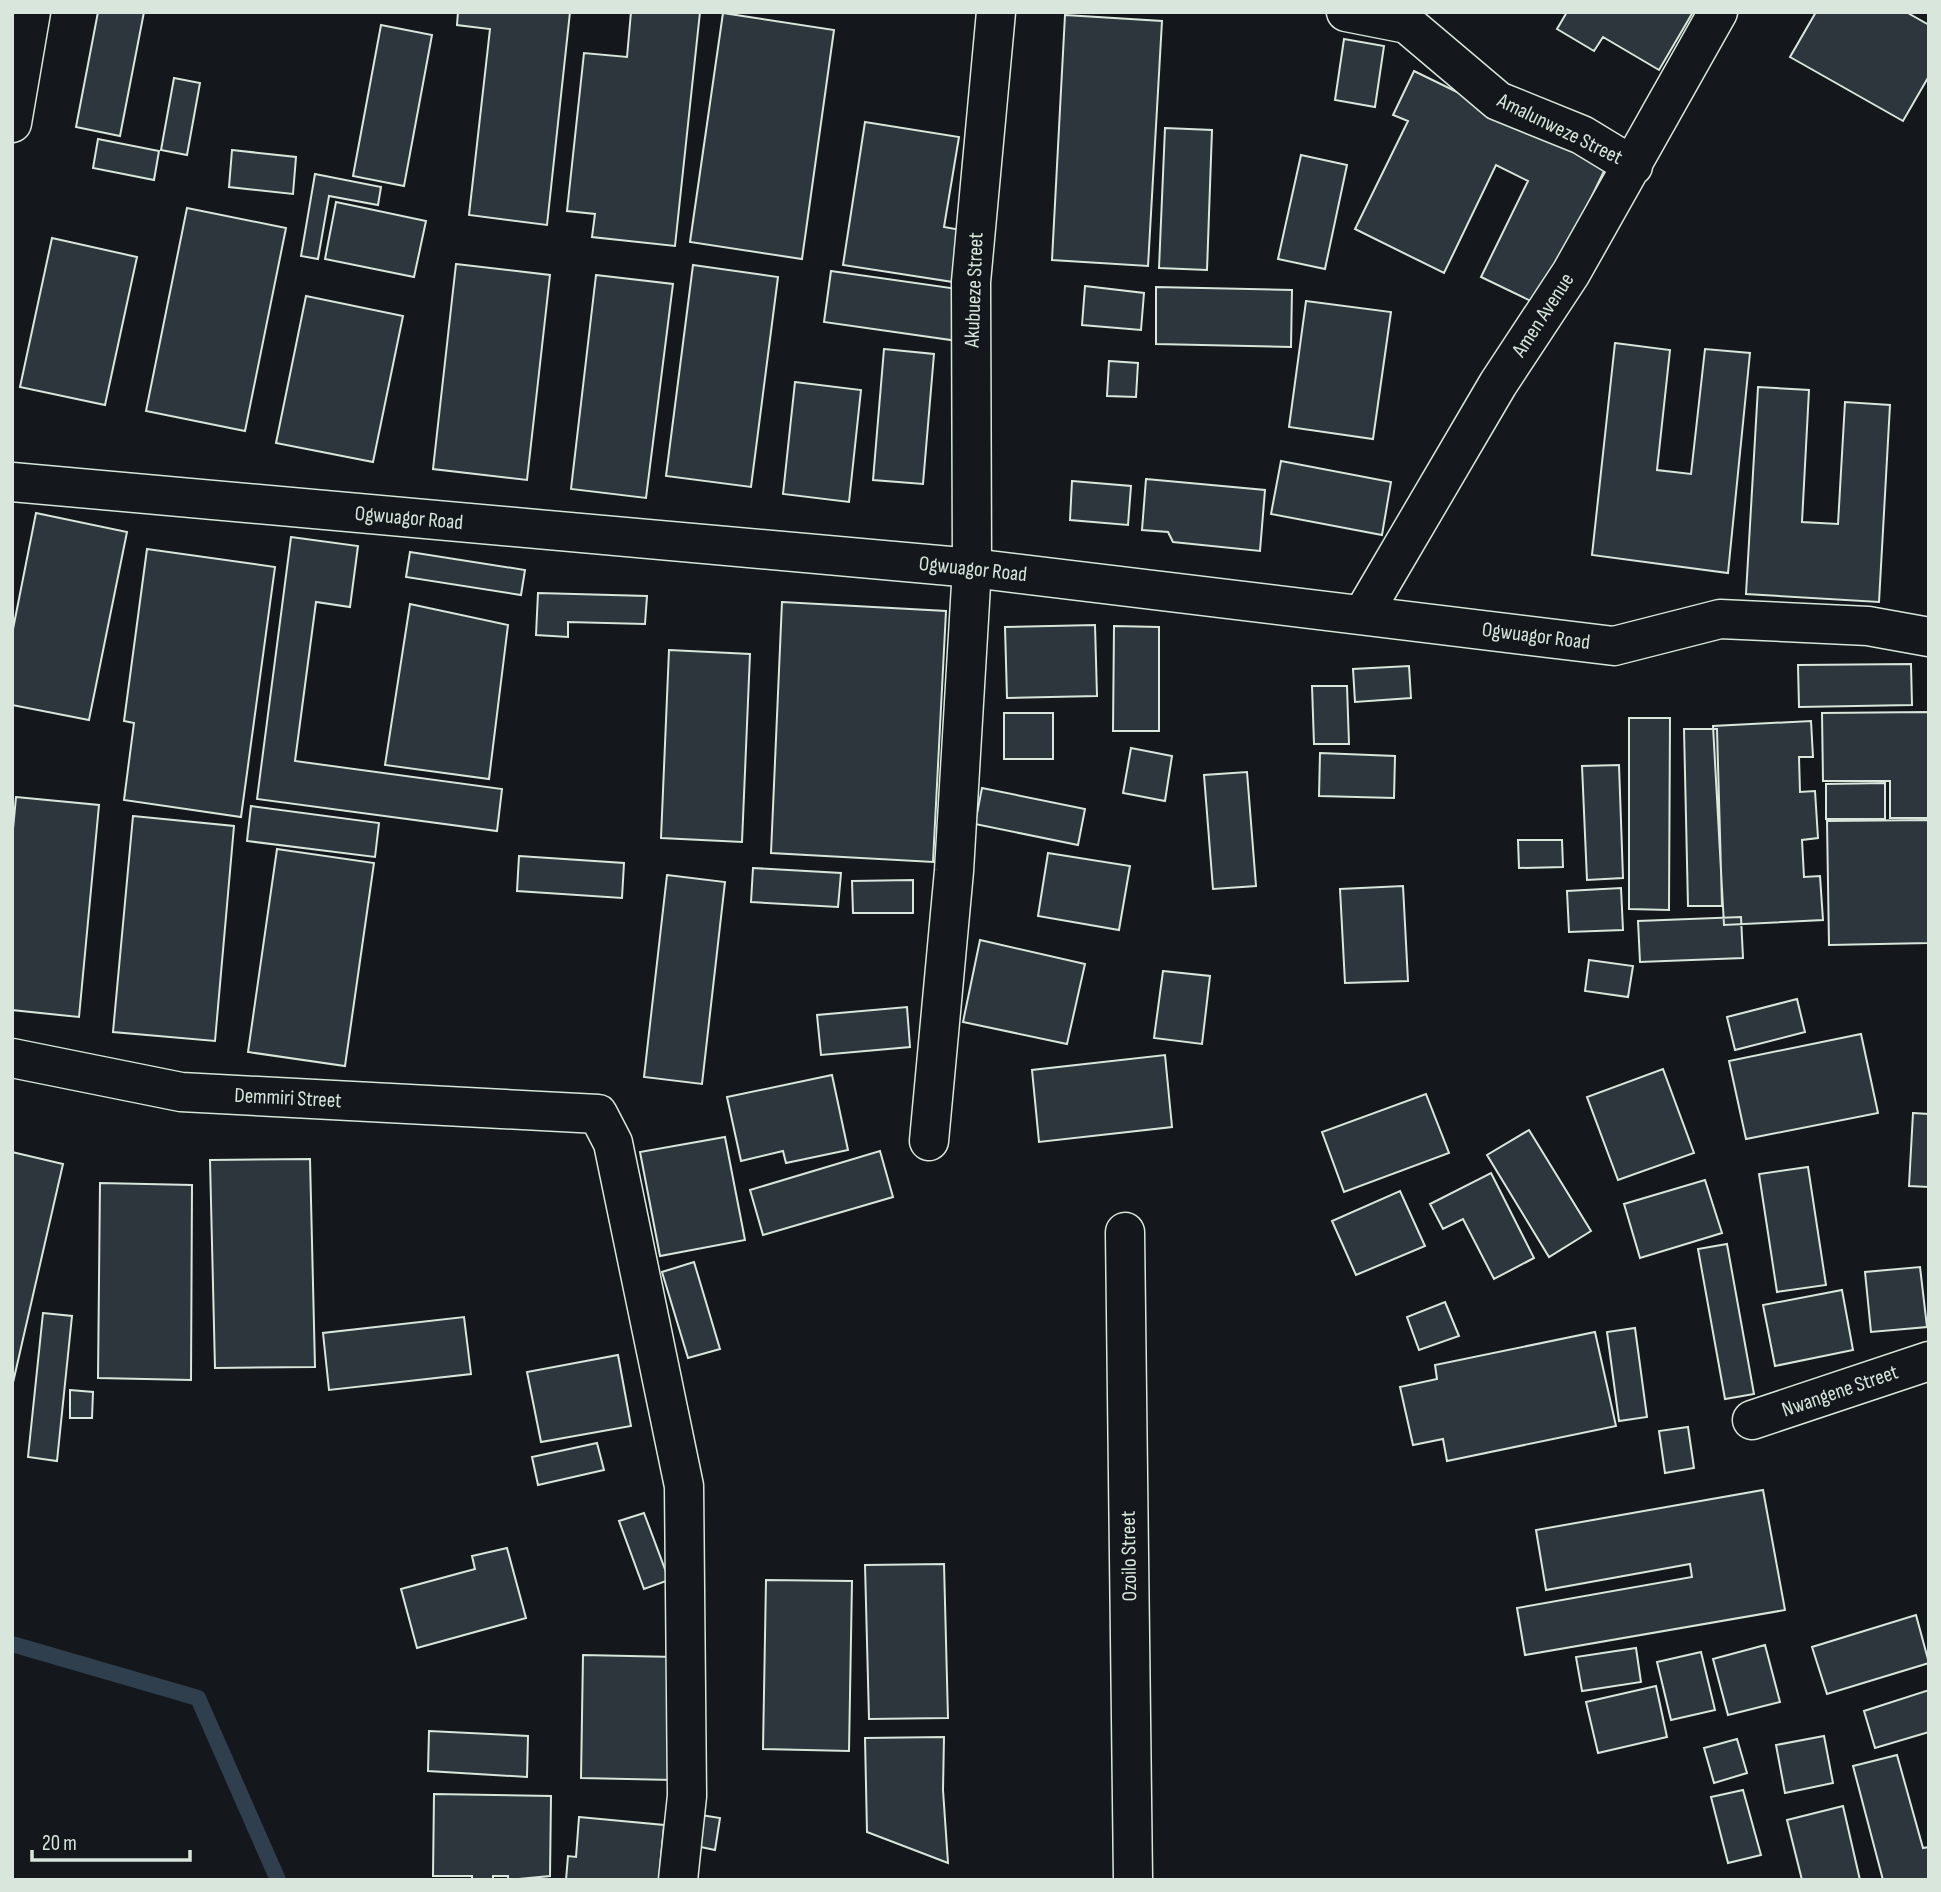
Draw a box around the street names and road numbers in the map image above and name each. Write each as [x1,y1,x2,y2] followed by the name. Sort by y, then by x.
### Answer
[1492,87,1627,170] street label: Amalunweze Street
[959,232,989,349] street label: Akubueze Street
[1506,268,1579,362] street label: Amen Avenue
[354,501,464,535] street label: Ogwuagor Road
[918,551,1028,587] street label: Ogwuagor Road
[1481,617,1591,655] street label: Ogwuagor Road
[234,1083,342,1113] street label: Demmiri Street
[1779,1359,1901,1423] street label: Nwangene Street
[1116,1511,1142,1601] street label: Ozoilo Street

